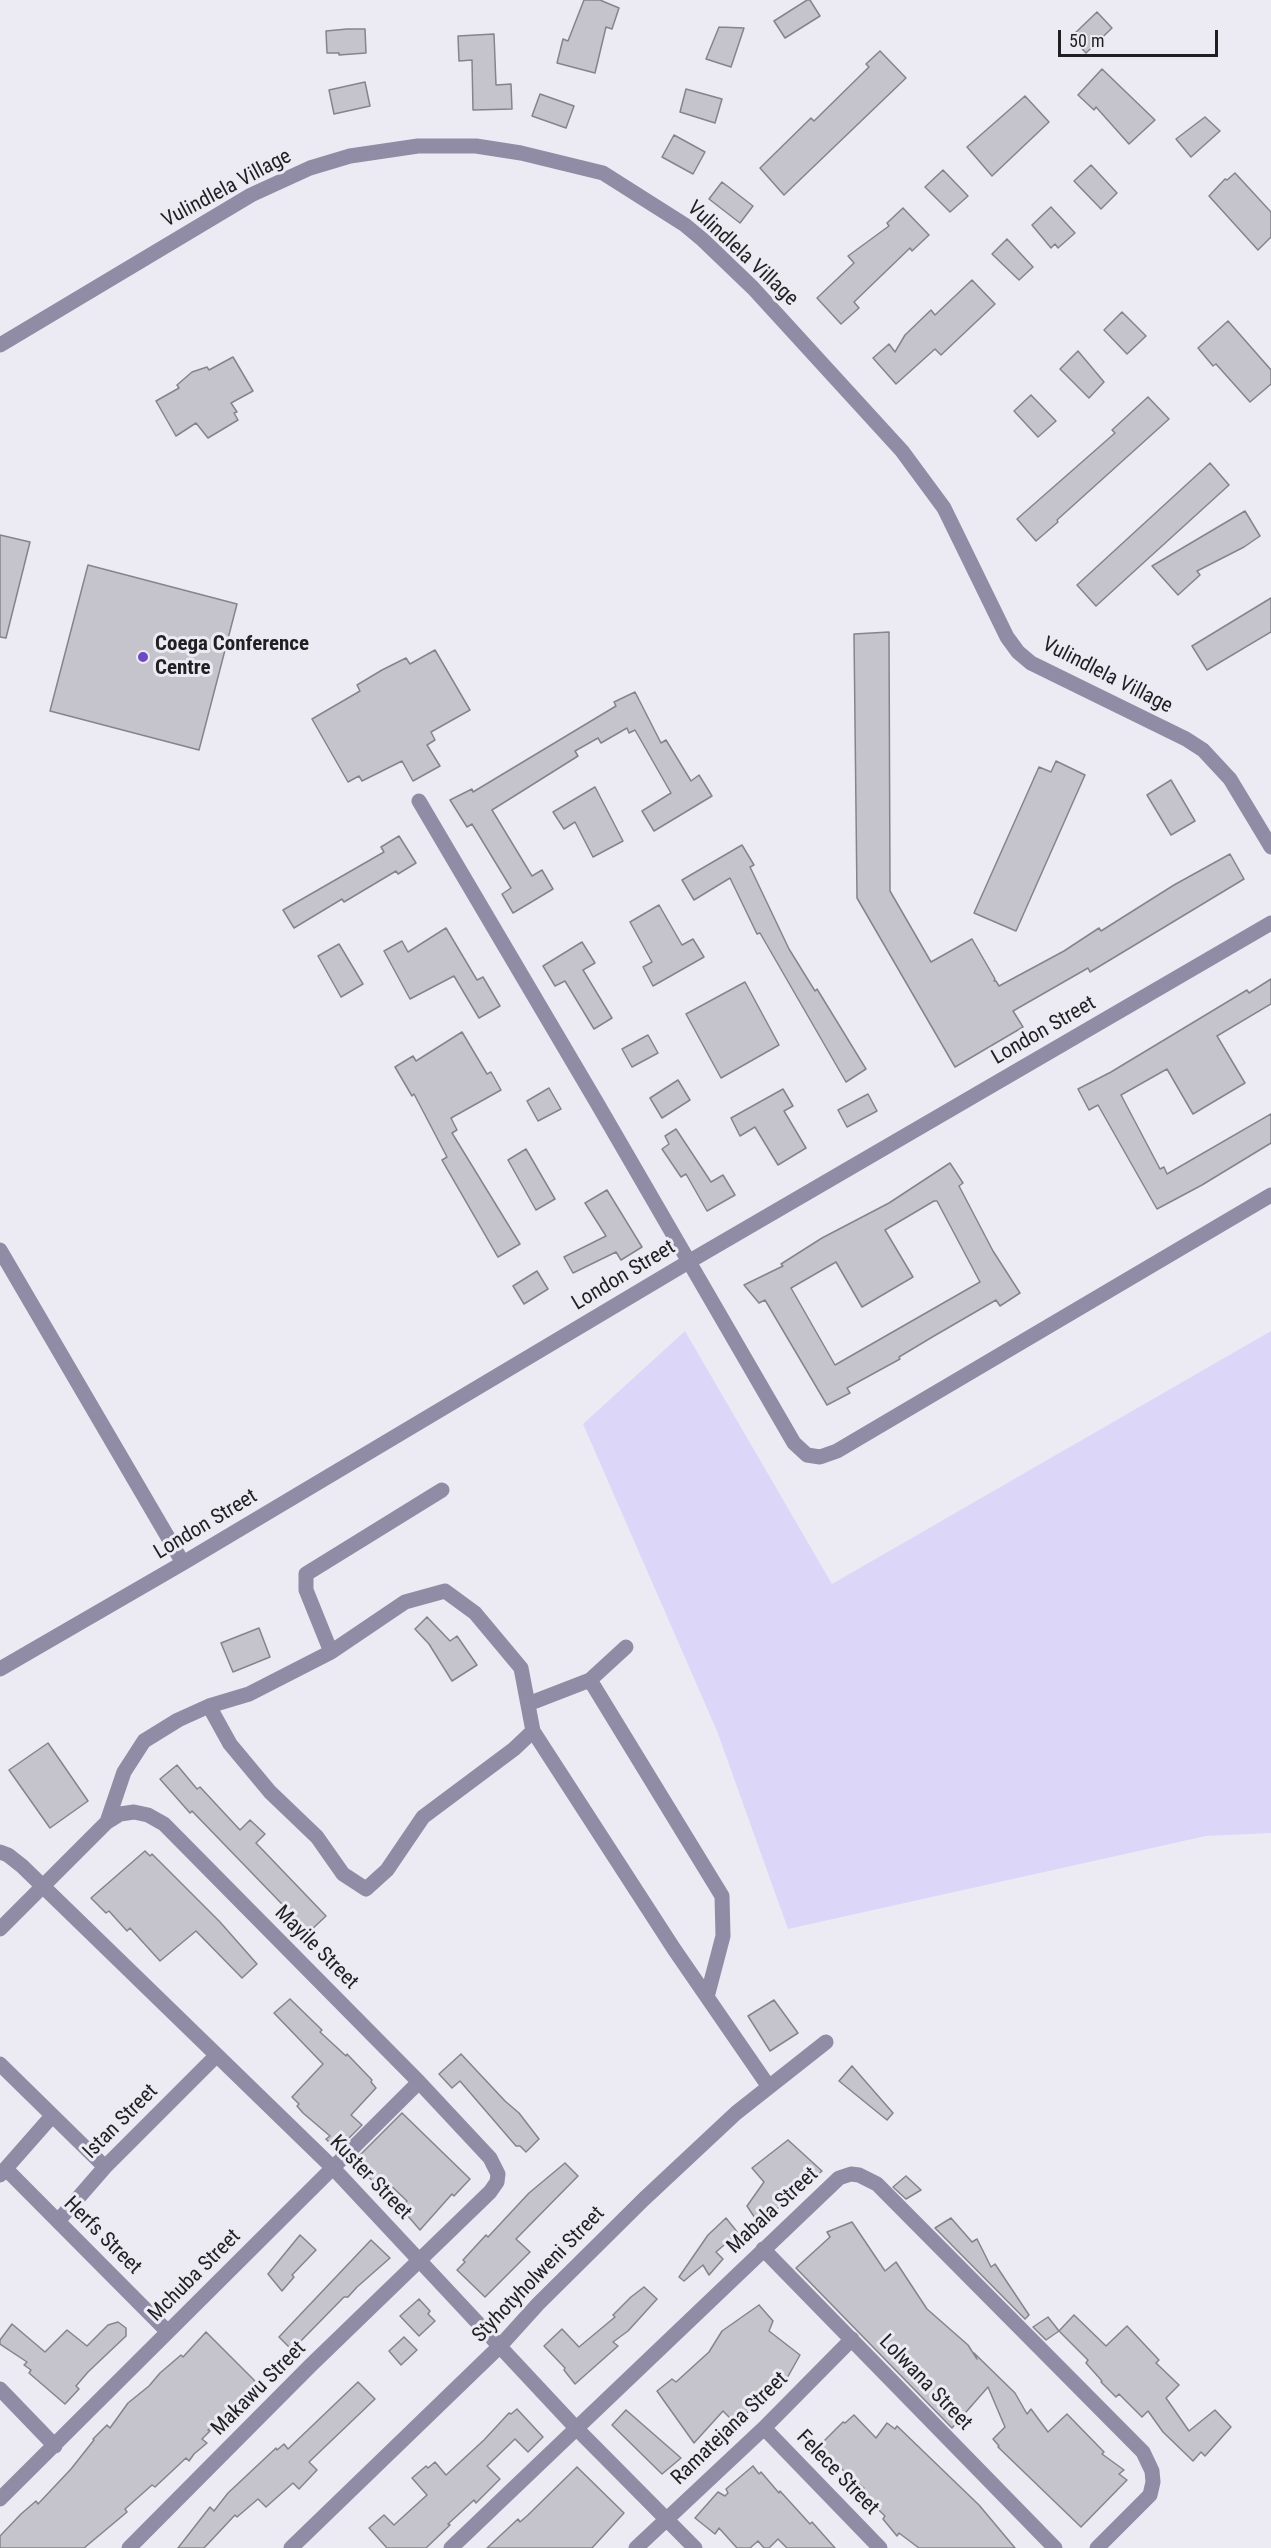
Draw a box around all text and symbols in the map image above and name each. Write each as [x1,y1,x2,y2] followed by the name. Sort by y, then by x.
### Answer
[1061,18,1222,56] scale bar
[1069,30,1104,51] text: 50 m
[158,144,296,234] street label: Vulindlela Village
[681,196,803,312] street label: Vulindlela Village
[155,632,309,682] place label: Coega Conference Centre
[1038,632,1176,720] street label: Vulindlela Village
[136,650,150,664] marker: Coega Conference Centre
[988,991,1100,1071] street label: London Street
[568,1235,680,1317] street label: London Street
[150,1484,262,1566] street label: London Street
[269,1901,363,1995] street label: Mayile Street
[78,2079,164,2165] street label: Istan Street
[324,2131,416,2225] street label: Kuster Street
[722,2162,824,2260] street label: Mabala Street
[58,2192,146,2280] street label: Herfs Street
[468,2202,610,2348] street label: Styhotyholweni Street
[144,2225,246,2327] street label: Mchuba Street
[873,2330,977,2436] street label: Lolwana Street
[207,2337,311,2441] street label: Makawu Street
[667,2367,793,2491] street label: Ramatejana Street
[790,2425,884,2521] street label: Felece Street

